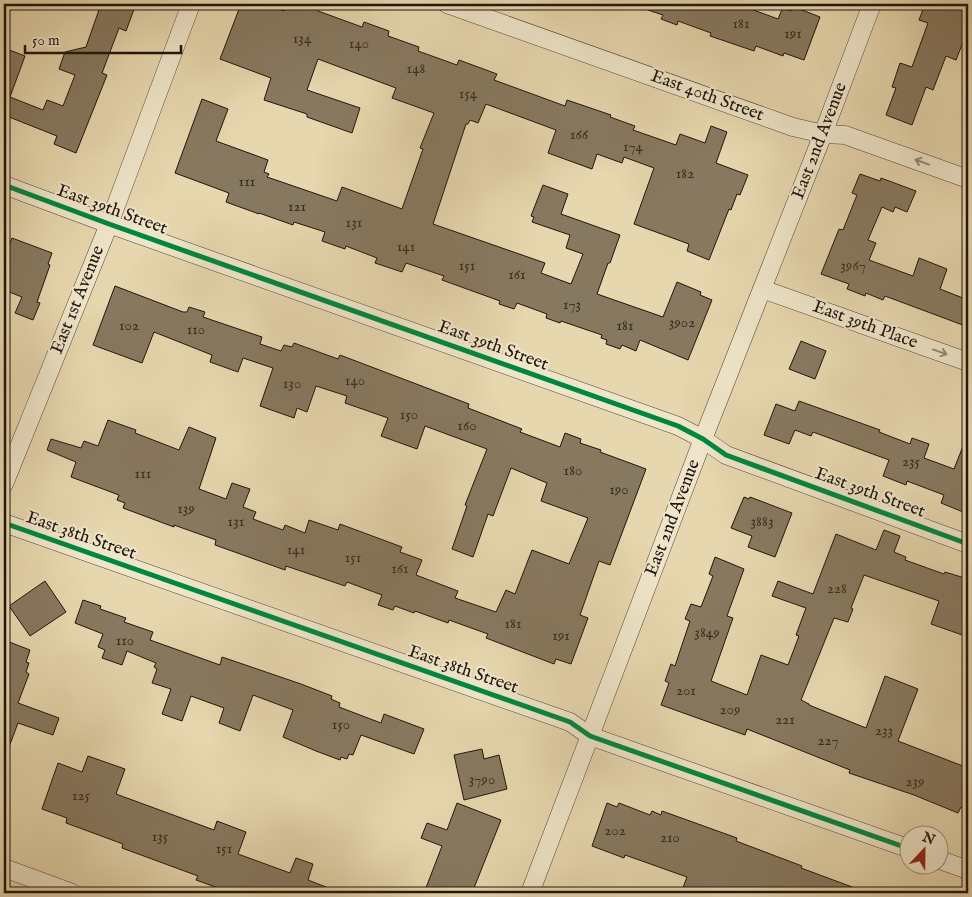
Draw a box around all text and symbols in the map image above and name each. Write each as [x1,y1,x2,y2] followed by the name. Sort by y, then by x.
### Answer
[732,14,750,33] house number: 181
[25,22,181,54] scale bar
[784,24,802,43] house number: 191
[293,29,312,48] house number: 134
[32,31,60,50] text: 50 m
[349,34,369,53] house number: 140
[407,59,426,78] house number: 148
[647,65,767,127] street label: East 40th Street
[787,79,853,203] street label: East 2nd Avenue
[459,84,478,103] house number: 154
[570,125,589,144] house number: 166
[623,137,644,156] house number: 174
[915,157,931,166] one-way arrow
[676,164,694,183] house number: 182
[239,172,255,191] house number: 111
[54,179,170,241] street label: East 39th Street
[288,197,306,216] house number: 121
[346,213,362,232] house number: 131
[397,237,415,256] house number: 141
[46,242,110,358] street label: East 1st Avenue
[459,256,475,275] house number: 151
[840,256,866,275] house number: 3967
[508,265,526,284] house number: 161
[563,295,581,314] house number: 173
[809,295,921,355] street label: East 39th Place
[669,313,695,332] house number: 3902
[435,315,551,377] street label: East 39th Street
[119,316,139,335] house number: 102
[616,316,634,335] house number: 181
[187,320,205,339] house number: 110
[931,348,947,357] one-way arrow
[345,371,365,390] house number: 140
[283,374,301,393] house number: 130
[400,405,418,424] house number: 150
[457,416,477,435] house number: 160
[902,452,921,471] house number: 235
[640,456,706,580] street label: East 2nd Avenue
[564,461,582,480] house number: 180
[812,462,928,524] street label: East 39th Street
[135,464,151,483] house number: 111
[609,480,629,499] house number: 190
[177,499,195,518] house number: 139
[23,506,139,566] street label: East 38th Street
[228,512,244,531] house number: 131
[751,512,773,531] house number: 3883
[287,540,305,559] house number: 141
[345,548,361,567] house number: 151
[391,559,409,578] house number: 161
[827,579,847,598] house number: 228
[504,614,522,633] house number: 181
[694,623,720,642] house number: 3849
[552,626,570,645] house number: 191
[116,631,134,650] house number: 110
[405,640,521,700] street label: East 38th Street
[676,681,696,700] house number: 201
[720,700,740,719] house number: 209
[775,710,795,729] house number: 221
[332,715,350,734] house number: 150
[875,721,893,740] house number: 233
[818,731,838,750] house number: 227
[469,770,495,789] house number: 3790
[905,772,925,791] house number: 239
[72,786,91,805] house number: 125
[604,821,626,840] house number: 202
[900,824,950,874] north arrow
[152,827,169,846] house number: 135
[660,828,680,847] house number: 210
[919,828,937,849] text: N
[216,839,232,858] house number: 151

